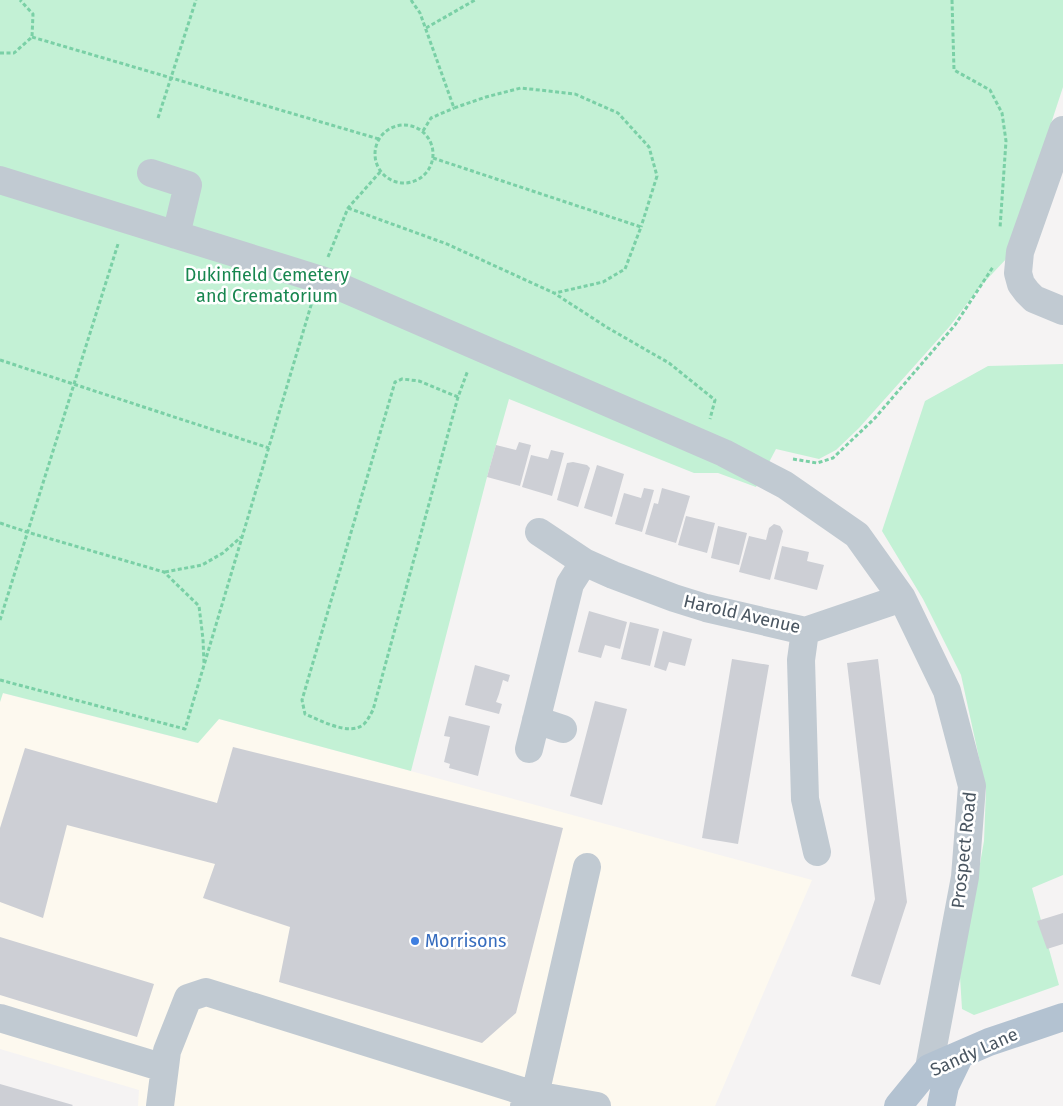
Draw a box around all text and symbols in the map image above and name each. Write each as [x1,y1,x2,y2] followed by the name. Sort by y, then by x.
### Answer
[185,264,349,307] park label: Dukinfield Cemetery and Crematorium
[681,590,803,638] street label: Harold Avenue
[947,791,981,909] street label: Prospect Road
[425,930,506,952] place label: Morrisons
[409,935,421,947] marker: Morrisons
[927,1023,1021,1081] street label: Sandy Lane

